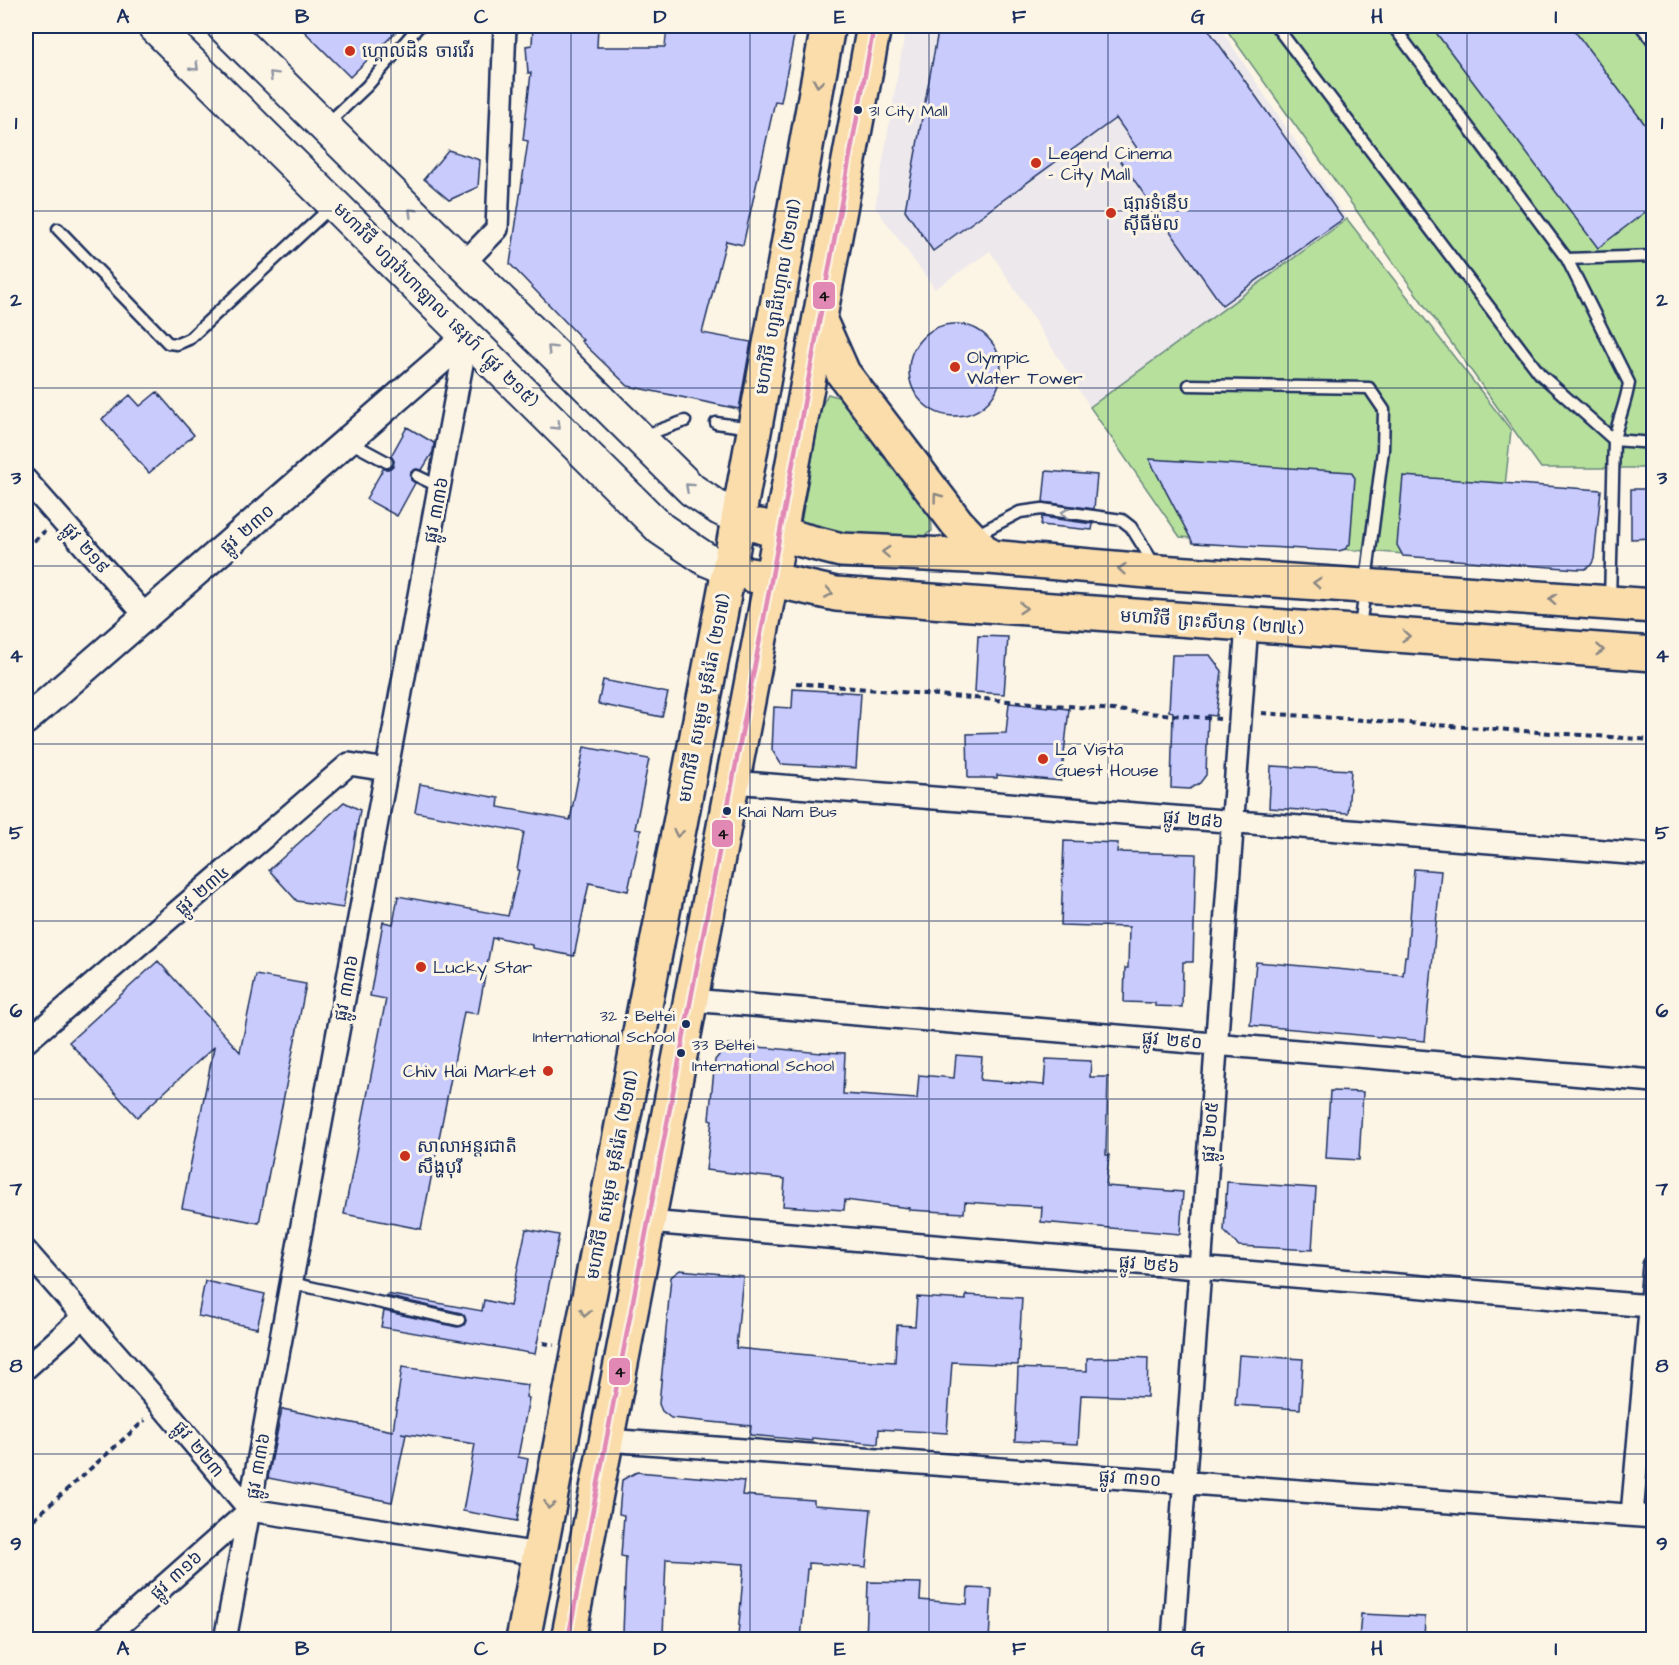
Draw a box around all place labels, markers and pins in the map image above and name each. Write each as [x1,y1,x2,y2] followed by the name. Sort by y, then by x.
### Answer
[362,39,474,64] place label: ហ្គោលដិន ចារវើរ
[343,44,357,58] marker: ហ្គោលដិន ចារវើរ
[869,100,947,123] place label: 31 City Mall
[852,104,864,116] marker: 31 City Mall
[1048,141,1172,188] place label: Legend Cinema - City Mall
[1029,156,1043,170] marker: Legend Cinema - City Mall
[1123,191,1189,237] place label: ផ្សារទំនើប ស៊ីធីម៉ល
[1104,206,1118,220] marker: ផ្សារទំនើប ស៊ីធីម៉ល
[967,345,1083,391] place label: Olympic Water Tower
[948,360,962,374] marker: Olympic Water Tower
[1055,737,1159,783] place label: La Vista Guest House
[1036,752,1050,766] marker: La Vista Guest House
[738,801,837,823] place label: Khai Nam Bus
[721,805,733,817] marker: Khai Nam Bus
[433,955,532,981] place label: Lucky Star
[414,960,428,974] marker: Lucky Star
[533,1005,676,1048] place label: 32 - Beltei International School
[680,1018,692,1030] marker: 32 - Beltei International School
[692,1034,834,1077] place label: 33 Beltei International School
[675,1047,687,1059] marker: 33 Beltei International School
[403,1059,537,1084] place label: Chiv Hai Market
[541,1064,555,1078] marker: Chiv Hai Market
[417,1134,517,1180] place label: សាលាអន្តរជាតិ សឹង្ហបុរី
[398,1149,412,1163] marker: សាលាអន្តរជាតិ សឹង្ហបុរី

